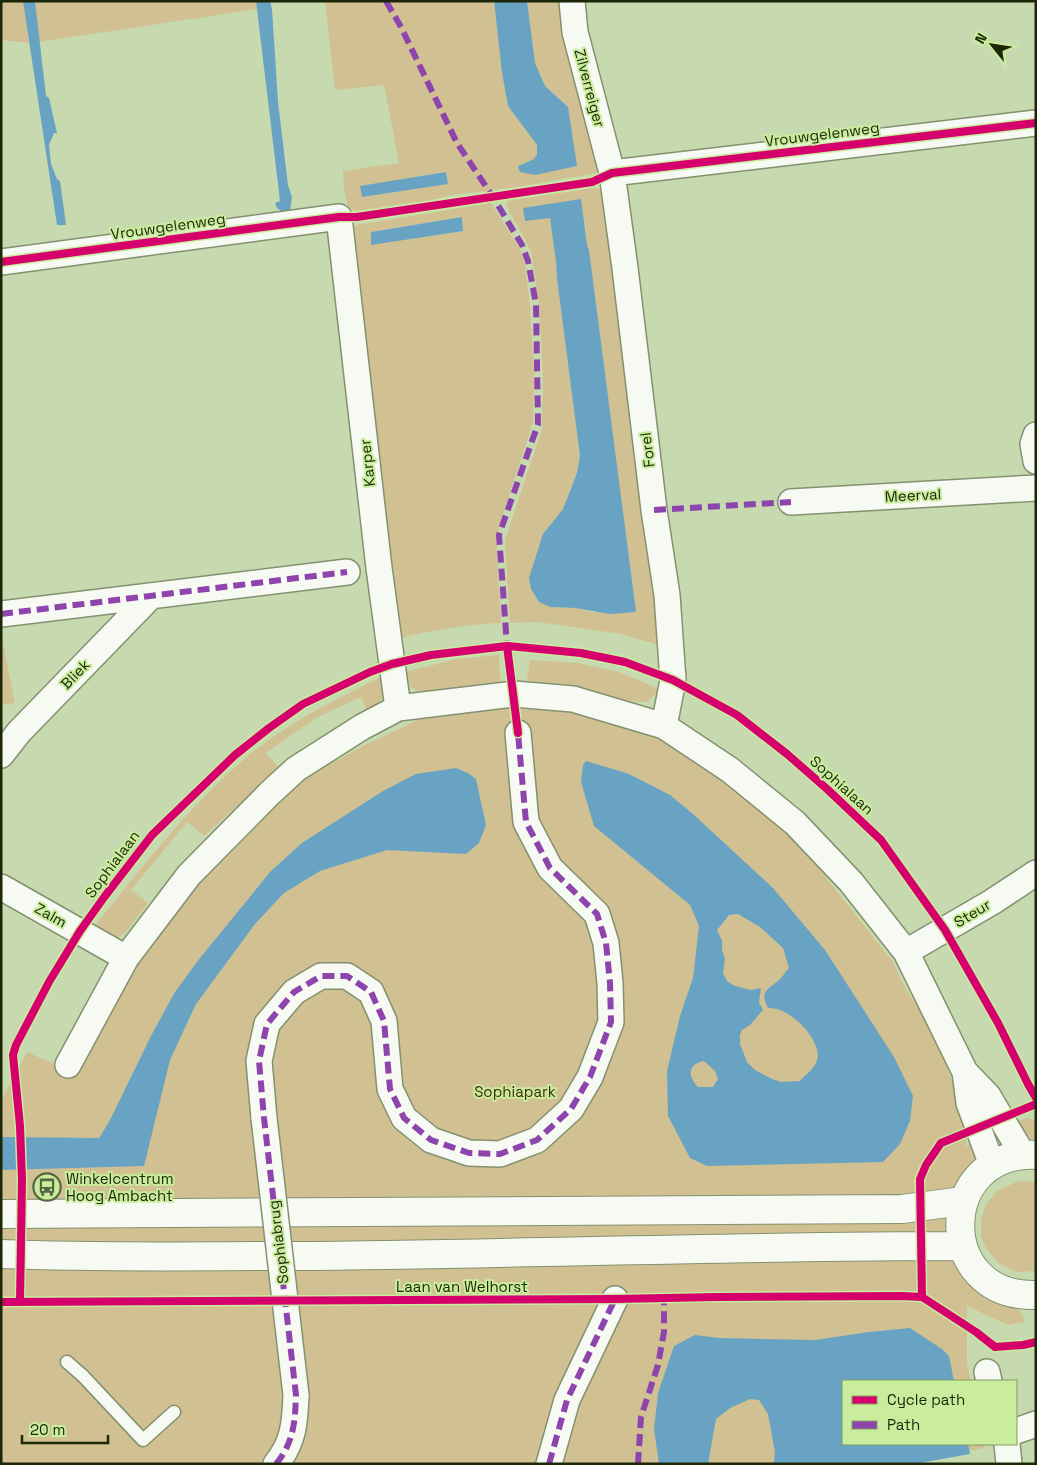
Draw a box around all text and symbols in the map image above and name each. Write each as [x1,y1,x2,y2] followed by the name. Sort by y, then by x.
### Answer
[967,20,1017,70] north arrow
[971,30,991,47] text: N
[570,47,610,130] street label: Zilverreiger
[764,118,880,150] street label: Vrouwgelenweg
[110,209,226,243] street label: Vrouwgelenweg
[635,431,659,469] street label: Forel
[355,438,379,488] street label: Karper
[884,484,942,506] street label: Meerval
[56,655,94,693] street label: Bliek
[806,751,878,819] street label: Sophialaan
[80,826,144,902] street label: Sophialaan
[950,894,994,931] street label: Steur
[32,898,70,932] street label: Zalm
[474,1082,556,1101] park label: Sophiapark
[66,1169,174,1205] place label: Winkelcentrum Hoog Ambacht
[32,1172,62,1202] bus stop icon: Winkelcentrum Hoog Ambacht
[263,1199,293,1285] street label: Sophiabrug
[396,1277,528,1296] street label: Laan van Welhorst
[842,1380,1017,1445] legend
[887,1390,965,1409] text: Cycle path
[22,1412,109,1444] scale bar
[887,1415,920,1434] text: Path
[30,1420,65,1439] text: 20 m

